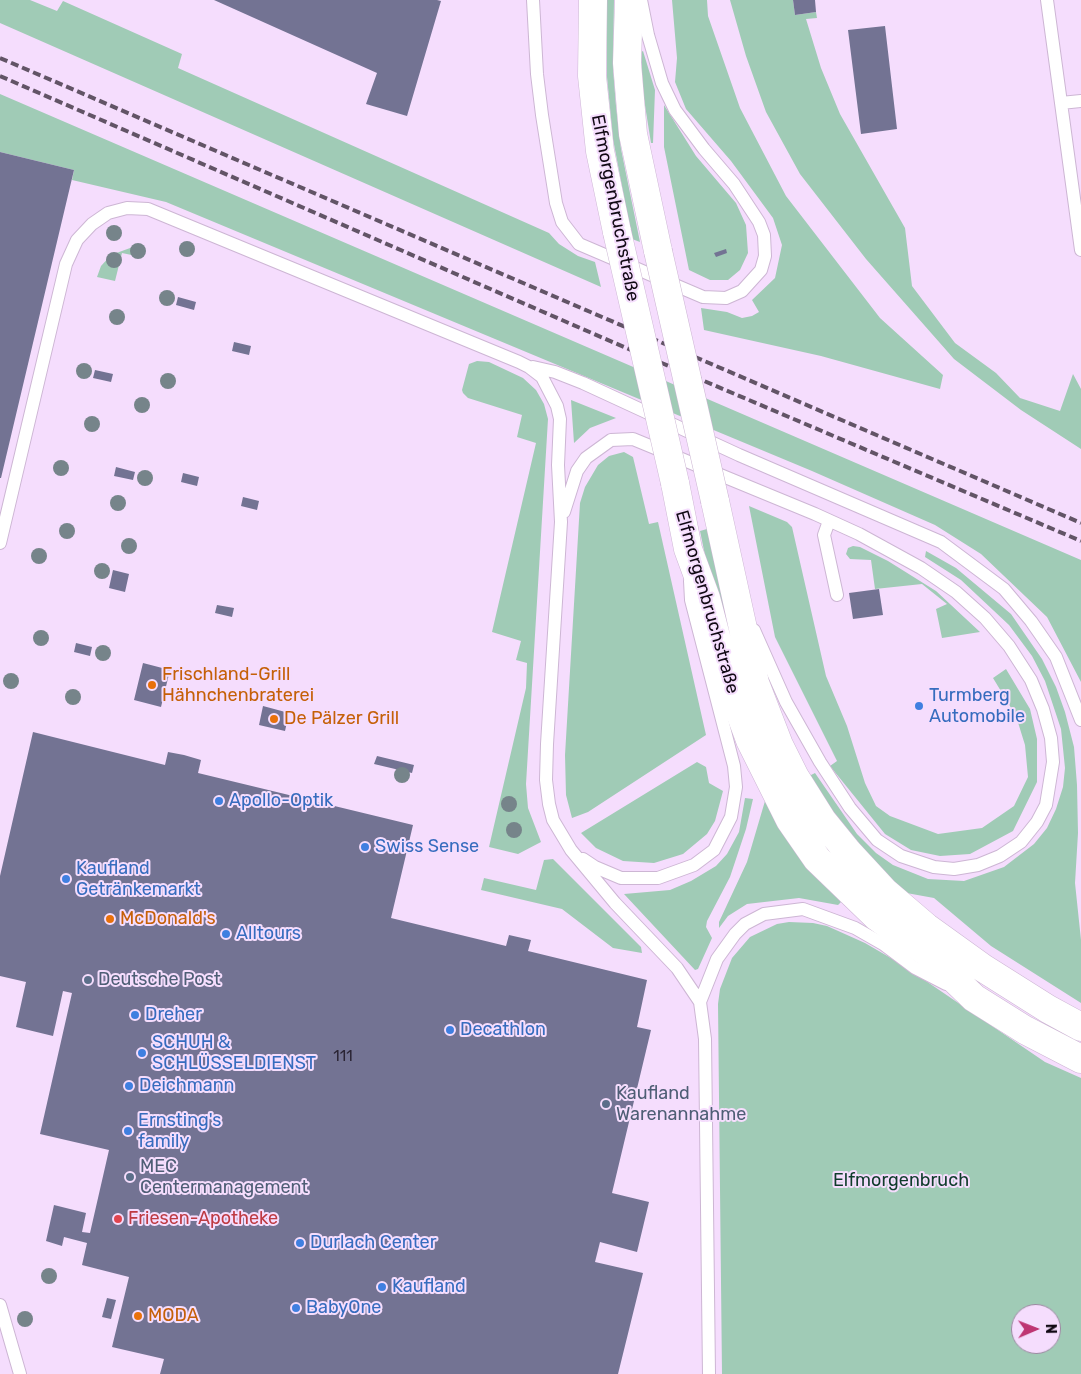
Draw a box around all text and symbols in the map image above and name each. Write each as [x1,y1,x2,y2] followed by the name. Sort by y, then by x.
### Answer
[586,113,644,303] street label: Elfmorgenbruchstraße
[670,508,744,696] street label: Elfmorgenbruchstraße
[162,664,314,706] place label: Frischland-Grill Hähnchenbraterei
[146,679,158,691] marker: Frischland-Grill Hähnchenbraterei
[929,685,1025,728] place label: Turmberg Automobile
[913,700,925,712] marker: Turmberg Automobile
[284,708,399,730] place label: De Pälzer Grill
[268,713,280,725] marker: De Pälzer Grill
[229,790,333,812] place label: Apollo-Optik
[213,795,225,807] marker: Apollo-Optik
[375,836,479,858] place label: Swiss Sense
[359,841,371,853] marker: Swiss Sense
[76,858,201,901] place label: Kaufland Getränkemarkt
[60,873,72,885] marker: Kaufland Getränkemarkt
[120,908,216,930] place label: McDonald's
[104,913,116,925] marker: McDonald's
[236,923,301,945] place label: Alltours
[220,928,232,940] marker: Alltours
[98,969,221,991] place label: Deutsche Post
[82,974,94,986] marker: Deutsche Post
[145,1004,202,1026] place label: Dreher
[129,1009,141,1021] marker: Dreher
[460,1019,546,1041] place label: Decathlon
[444,1024,456,1036] marker: Decathlon
[152,1032,316,1074] place label: SCHUH & SCHLÜSSELDIENST
[136,1047,148,1059] marker: SCHUH & SCHLÜSSELDIENST
[333,1048,353,1066] house number: 111
[139,1075,234,1097] place label: Deichmann
[123,1080,135,1092] marker: Deichmann
[616,1083,746,1126] place label: Kaufland Warenannahme
[600,1098,612,1110] marker: Kaufland Warenannahme
[138,1110,221,1152] place label: Ernsting's family
[122,1125,134,1137] marker: Ernsting's family
[140,1156,308,1198] place label: MEC Centermanagement
[833,1170,969,1192] park label: Elfmorgenbruch
[124,1171,136,1183] marker: MEC Centermanagement
[128,1208,278,1230] place label: Friesen-Apotheke
[112,1213,124,1225] marker: Friesen-Apotheke
[310,1232,436,1254] place label: Durlach Center
[294,1237,306,1249] marker: Durlach Center
[392,1276,466,1298] place label: Kaufland
[376,1281,388,1293] marker: Kaufland
[306,1297,381,1319] place label: BabyOne
[290,1302,302,1314] marker: BabyOne
[1011,1304,1061,1354] north arrow
[148,1305,199,1327] place label: MODA
[132,1310,144,1322] marker: MODA
[1042,1324,1059,1334] text: N

